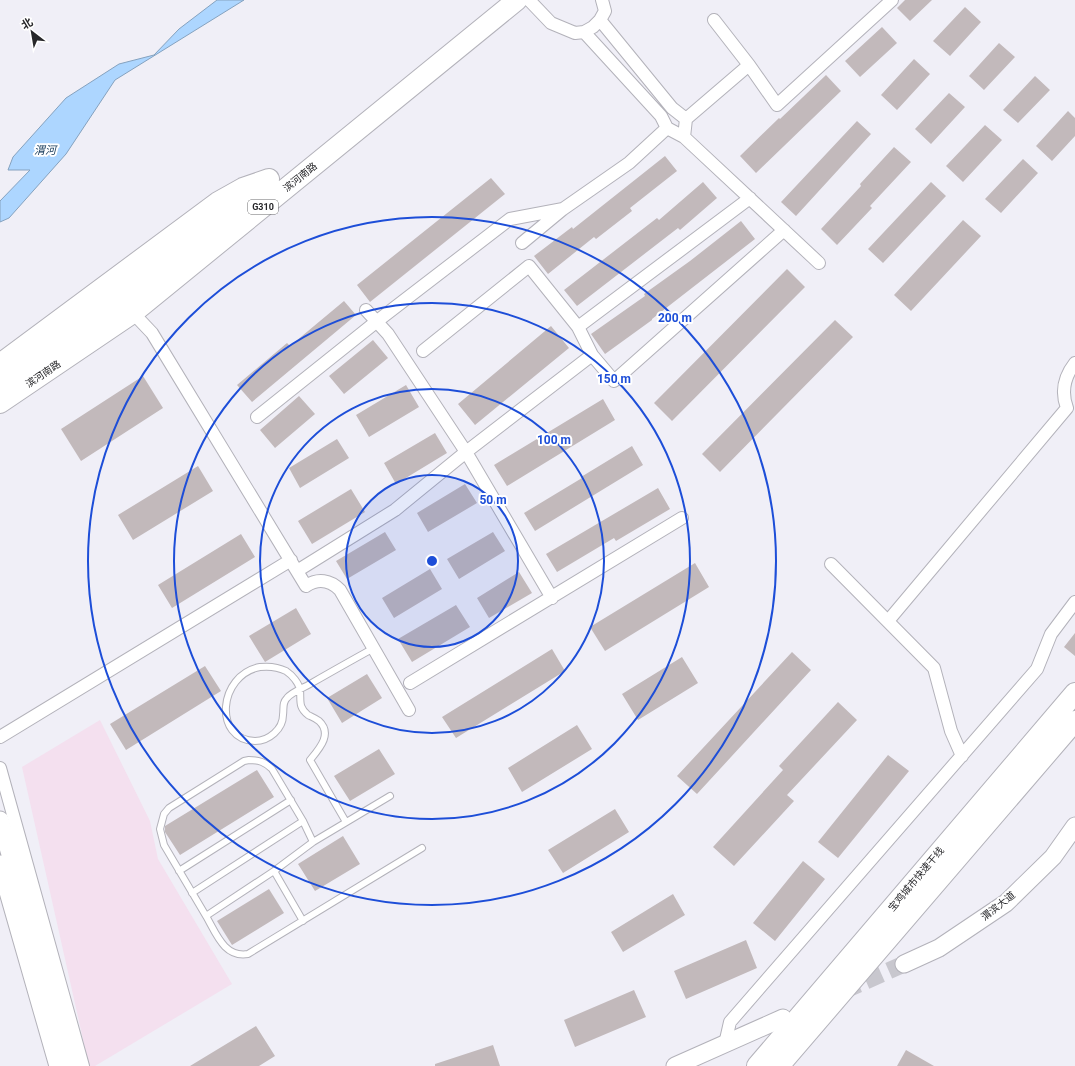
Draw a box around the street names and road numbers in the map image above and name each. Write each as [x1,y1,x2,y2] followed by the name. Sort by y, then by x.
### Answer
[281,160,319,194] street label: 滨河南路
[248,200,278,214] road number: G310
[23,358,63,390] street label: 滨河南路
[886,845,946,913] street label: 宝鸡城市快速干线
[979,889,1017,923] street label: 渭滨大道

